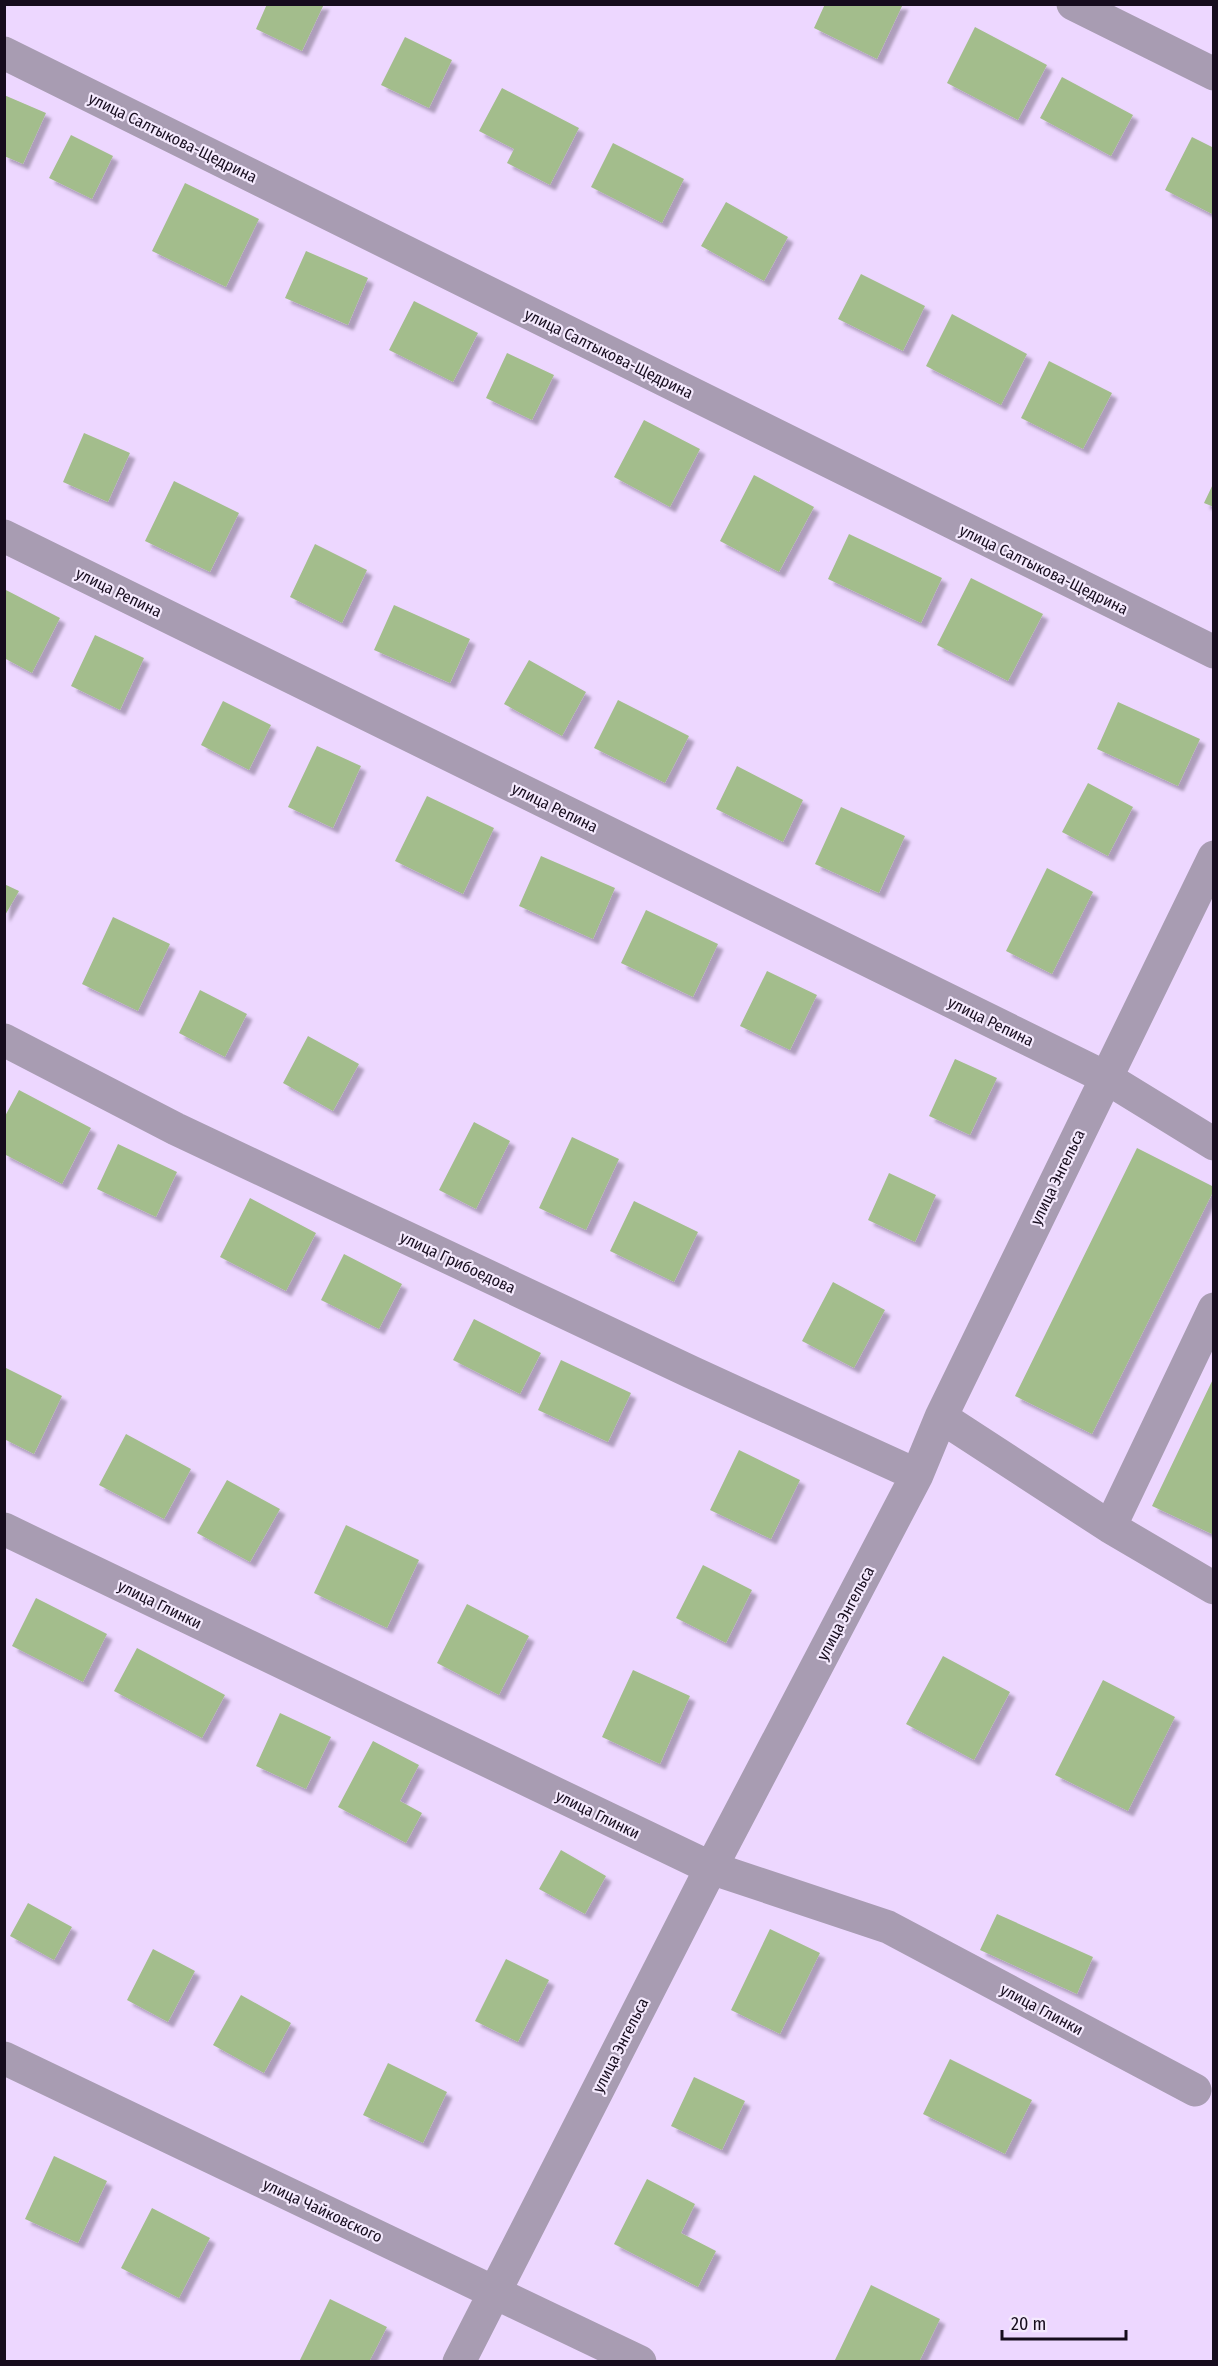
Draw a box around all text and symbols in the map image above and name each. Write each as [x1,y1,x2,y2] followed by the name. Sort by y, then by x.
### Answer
[86,88,260,187] street label: улица Салтыкова-Щедрина
[522,304,696,403] street label: улица Салтыкова-Щедрина
[957,520,1131,619] street label: улица Салтыкова-Щедрина
[73,564,165,621] street label: улица Репина
[509,779,601,836] street label: улица Репина
[945,993,1037,1050] street label: улица Репина
[1026,1126,1089,1228] street label: улица Энгельса
[397,1227,519,1298] street label: улица Грибоедова
[813,1563,878,1664] street label: улица Энгельса
[115,1576,205,1633] street label: улица Глинки
[553,1786,643,1843] street label: улица Глинки
[997,1980,1086,2039] street label: улица Глинки
[588,1995,653,2096] street label: улица Энгельса
[260,2174,386,2246] street label: улица Чайковского
[1002,2303,1126,2341] scale bar
[1011,2313,1046,2335] text: 20 m

